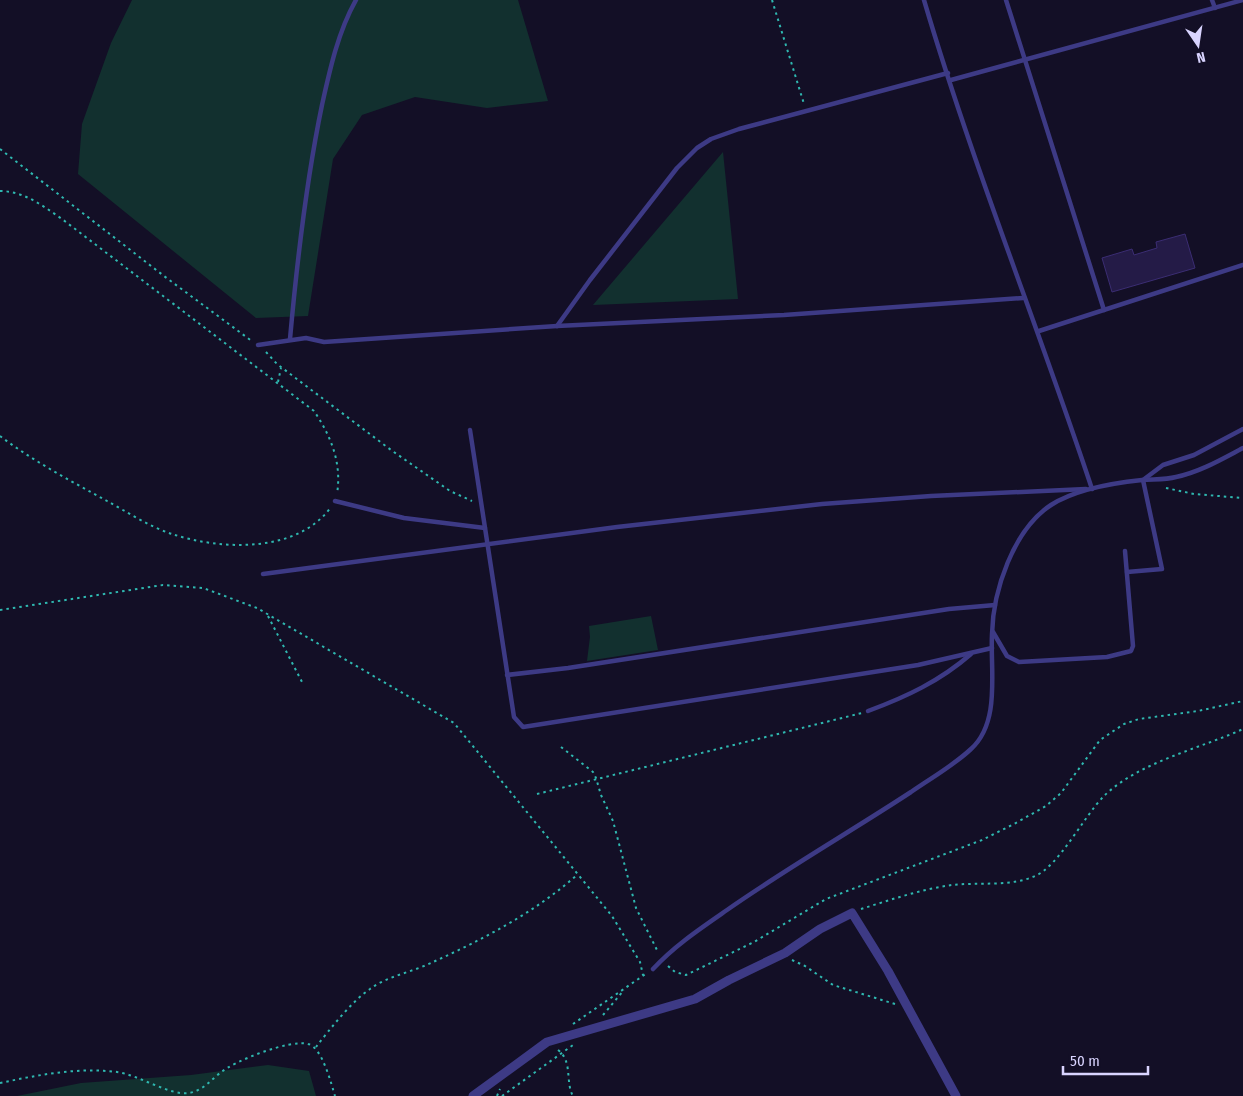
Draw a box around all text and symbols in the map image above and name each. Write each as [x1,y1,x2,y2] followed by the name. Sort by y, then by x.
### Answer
[1173,20,1223,70] north arrow
[1195,48,1207,66] text: N
[1063,1044,1148,1076] scale bar
[1070,1052,1100,1070] text: 50 m

